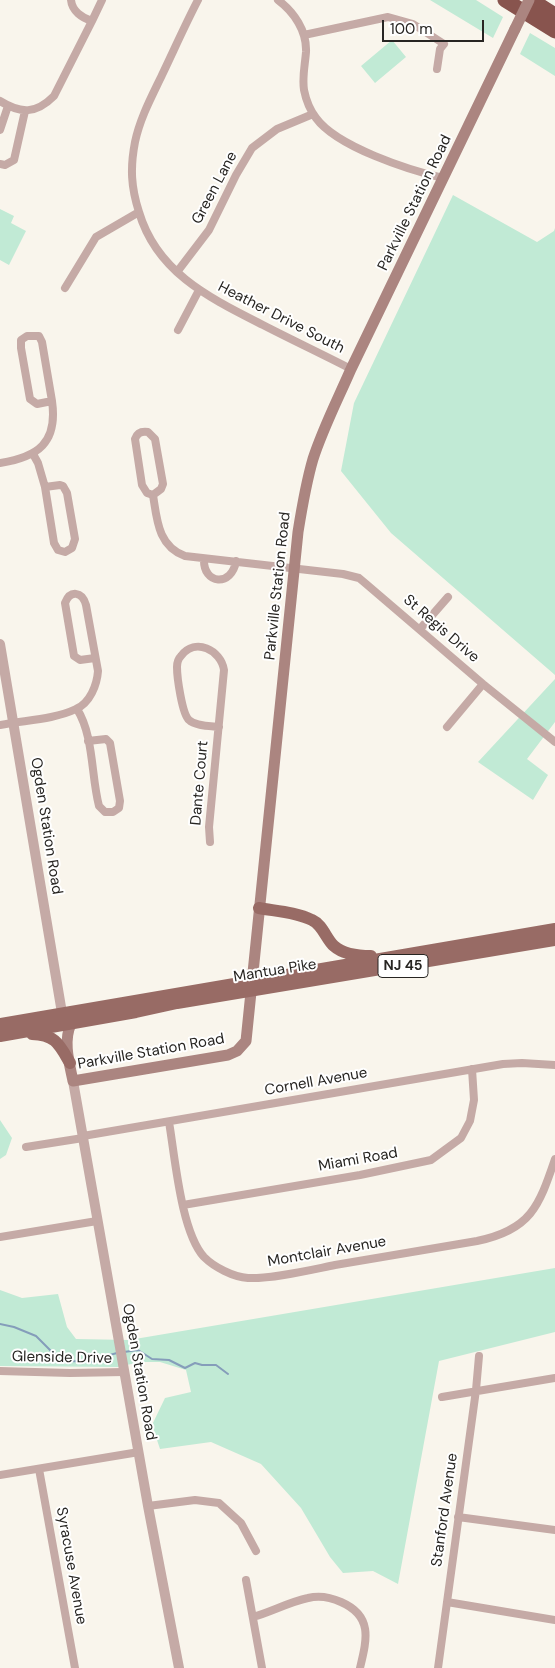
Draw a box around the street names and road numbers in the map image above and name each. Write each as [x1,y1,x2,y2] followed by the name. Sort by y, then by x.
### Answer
[374,132,456,274] street label: Parkville Station Road
[188,149,242,227] street label: Green Lane
[215,278,347,358] street label: Heather Drive South
[261,511,295,661] street label: Parkville Station Road
[399,591,483,667] street label: St Regis Drive
[187,740,213,826] street label: Dante Court
[26,756,66,896] street label: Ogden Station Road
[378,954,428,978] road number: NJ 45
[232,956,318,986] street label: Mantua Pike
[76,1030,226,1074] street label: Parkville Station Road
[263,1064,369,1100] street label: Cornell Avenue
[317,1144,399,1176] street label: Miami Road
[266,1233,388,1271] street label: Montclair Avenue
[118,1302,160,1442] street label: Ogden Station Road
[12,1348,112,1368] street label: Glenside Drive
[428,1452,462,1568] street label: Stanford Avenue
[52,1506,90,1626] street label: Syracuse Avenue

